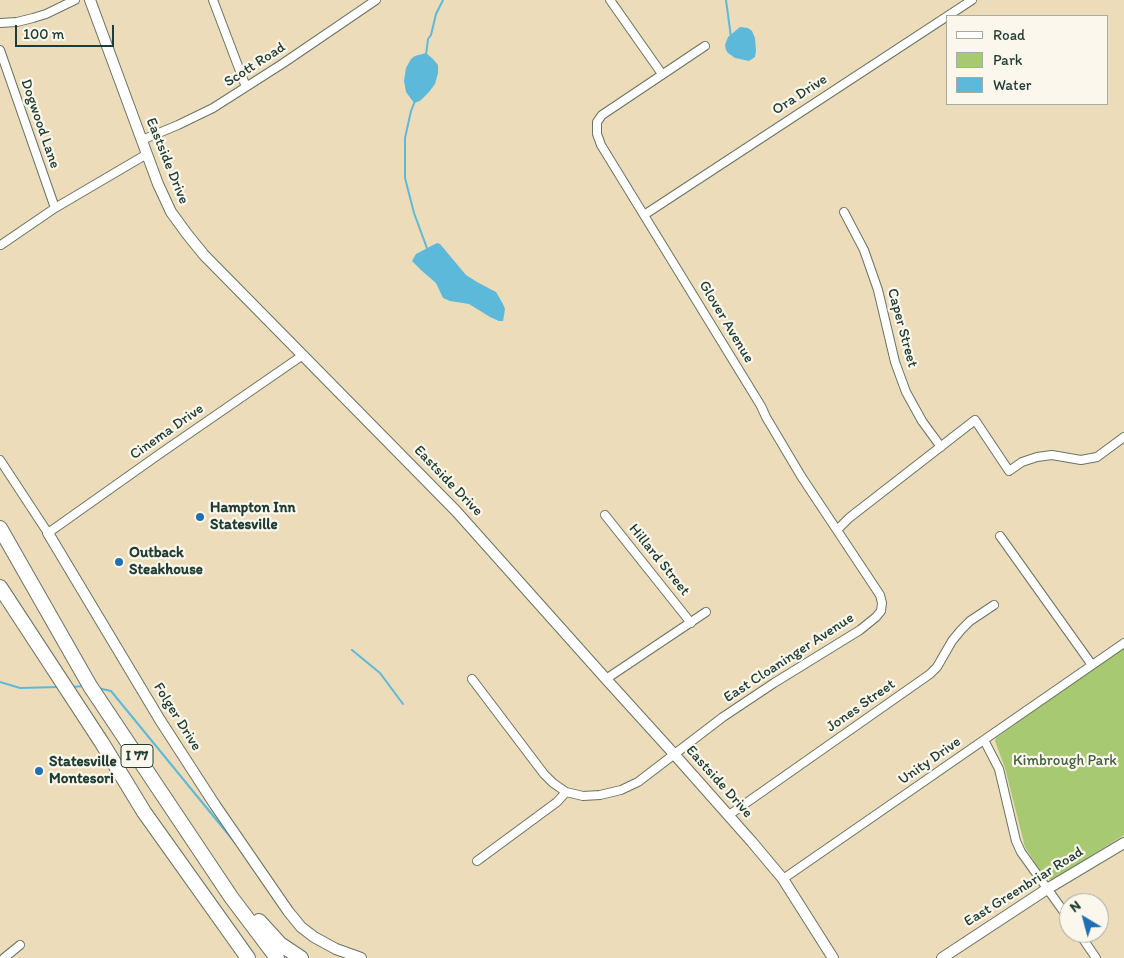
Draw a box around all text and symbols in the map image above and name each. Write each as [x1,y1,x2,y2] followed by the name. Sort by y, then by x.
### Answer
[18,15,116,47] scale bar
[946,15,1109,105] legend
[23,25,64,43] text: 100 m
[993,26,1025,44] text: Road
[221,39,289,91] street label: Scott Road
[993,51,1023,69] text: Park
[769,71,831,119] street label: Ora Drive
[993,76,1031,94] text: Water
[16,77,64,171] street label: Dogwood Lane
[141,115,193,207] street label: Eastside Drive
[694,278,758,366] street label: Glover Avenue
[883,286,921,370] street label: Caper Street
[127,400,207,464] street label: Cinema Drive
[410,442,486,520] street label: Eastside Drive
[210,499,295,534] place label: Hampton Inn Statesville
[194,511,206,523] marker: Hampton Inn Statesville
[625,520,693,600] street label: Hillard Street
[129,544,203,579] place label: Outback Steakhouse
[113,556,125,568] marker: Outback Steakhouse
[720,609,858,707] street label: East Cloaninger Avenue
[823,676,899,736] street label: Jones Street
[149,680,205,754] street label: Folger Drive
[895,733,965,789] street label: Unity Drive
[682,742,756,822] street label: Eastside Drive
[121,744,153,768] road number: I 77
[1013,752,1117,770] park label: Kimbrough Park
[49,753,117,788] place label: Statesville Montesori
[33,765,45,777] marker: Statesville Montesori
[961,843,1087,931] street label: East Greenbriar Road
[1059,893,1109,943] north arrow
[1066,897,1084,916] text: N

